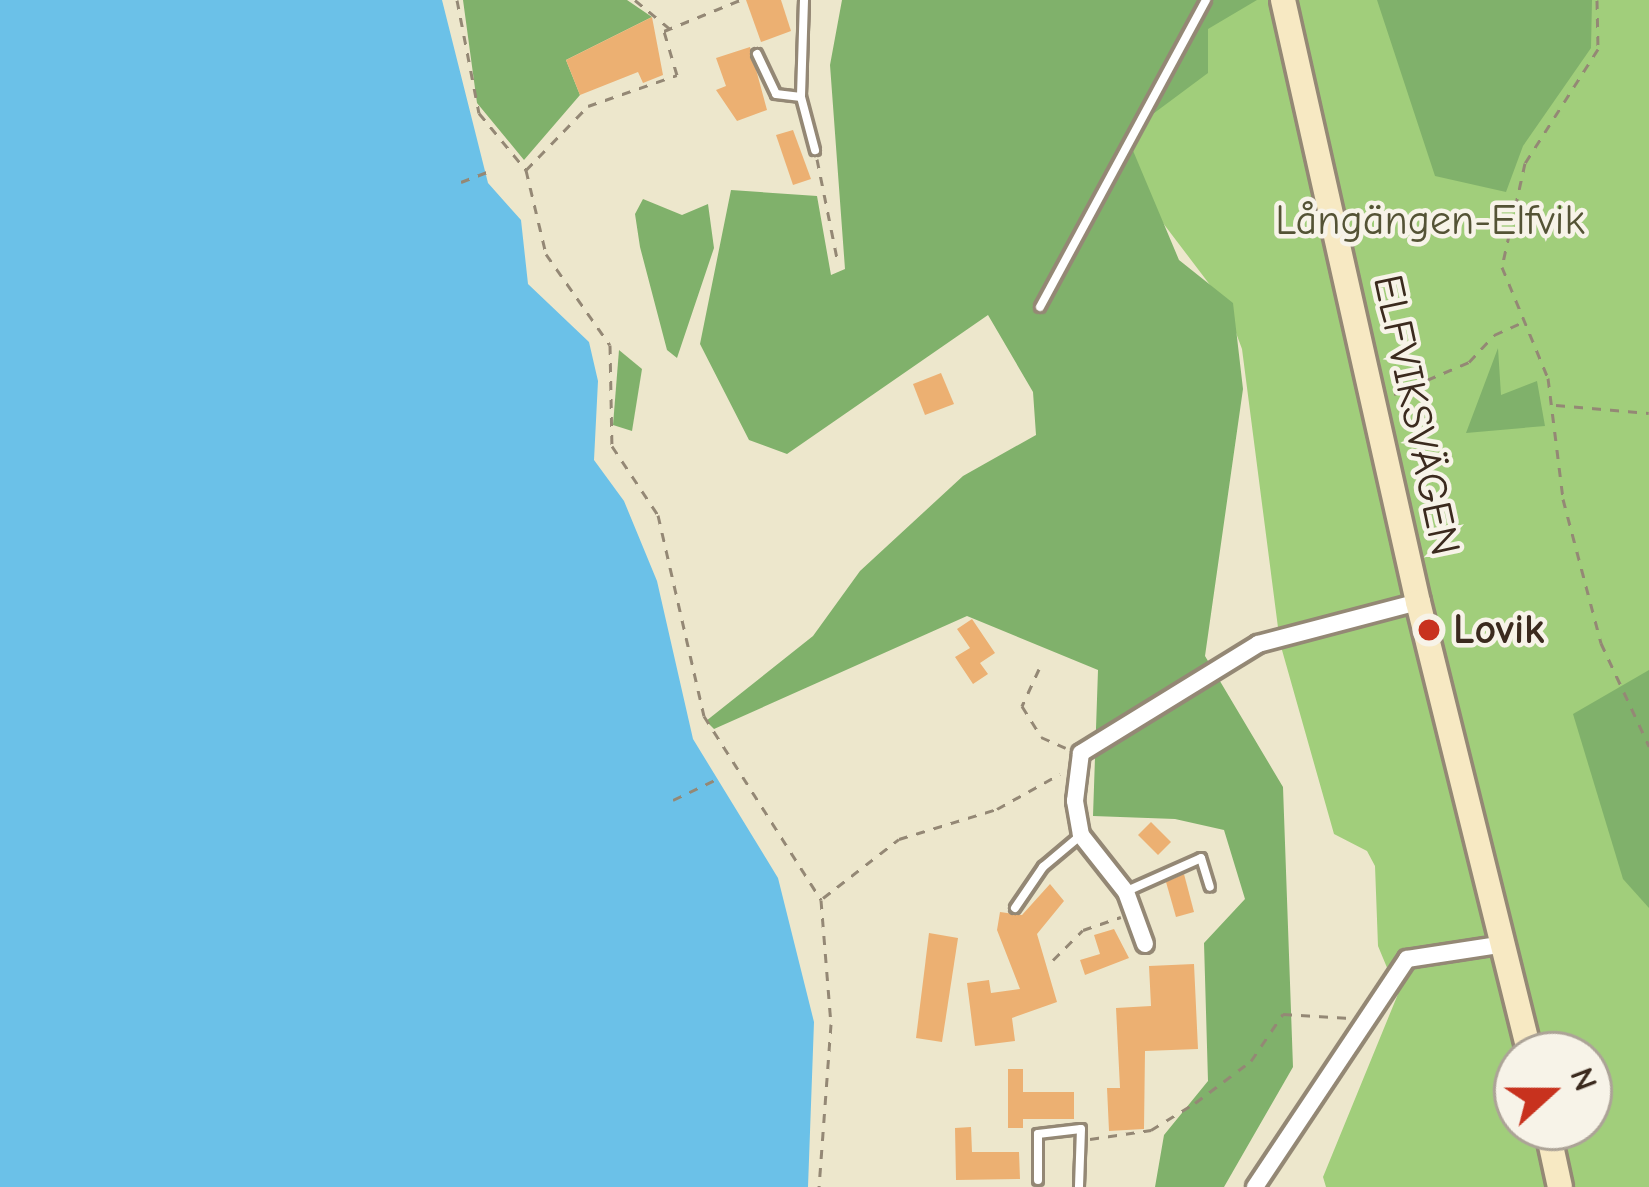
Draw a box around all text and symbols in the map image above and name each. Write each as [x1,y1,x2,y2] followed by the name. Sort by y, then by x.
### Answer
[1275,196,1585,246] park label: Långängen-Elfvik
[1362,270,1470,560] street label: ELFVIKSVÄGEN
[1453,605,1545,655] place label: Lovik
[1416,617,1442,643] marker: Lovik
[1493,1031,1613,1151] north arrow
[1562,1062,1605,1096] text: N

